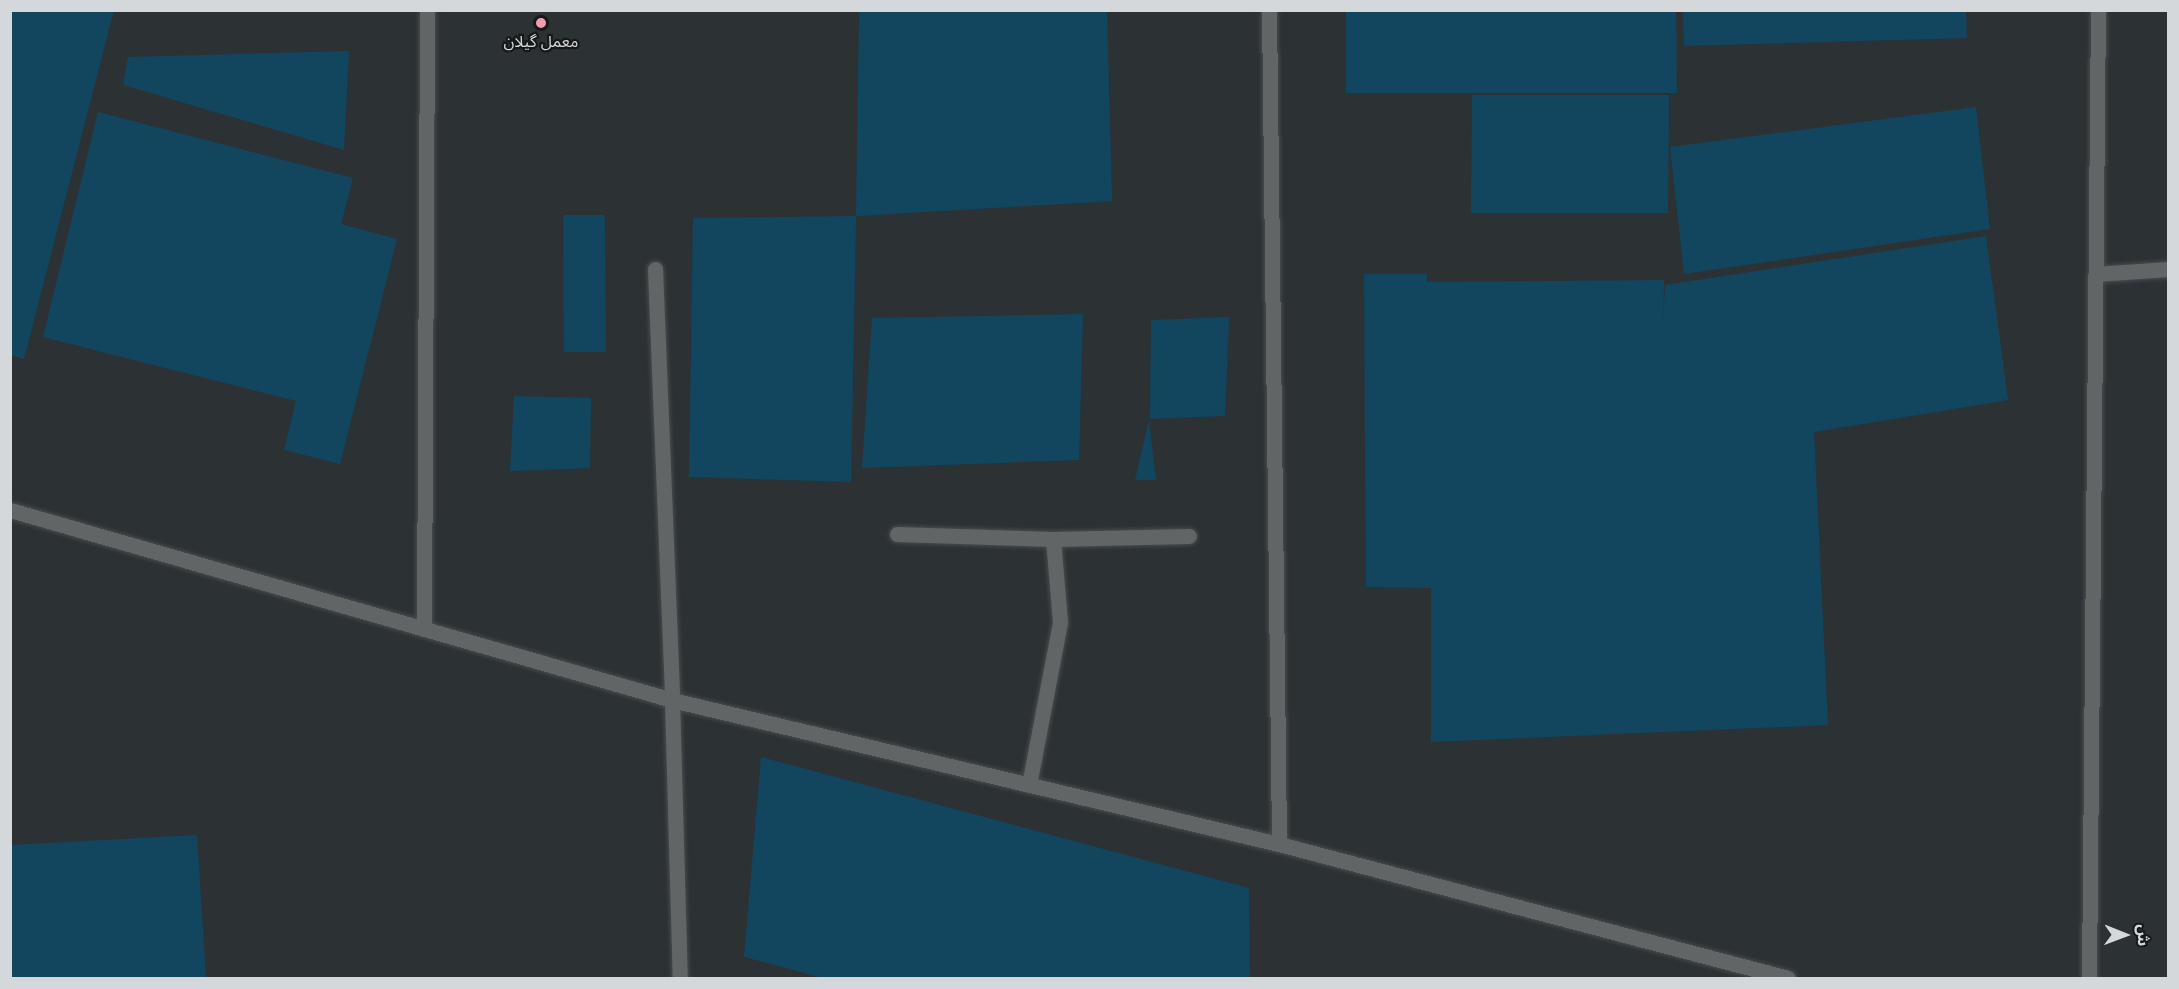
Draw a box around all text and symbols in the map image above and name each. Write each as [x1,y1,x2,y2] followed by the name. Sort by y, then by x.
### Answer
[534,16,548,30] marker: معمل گیلان
[503,32,579,52] place label: معمل گیلان
[2095,905,2155,965] north arrow
[2134,924,2153,946] text: ش

